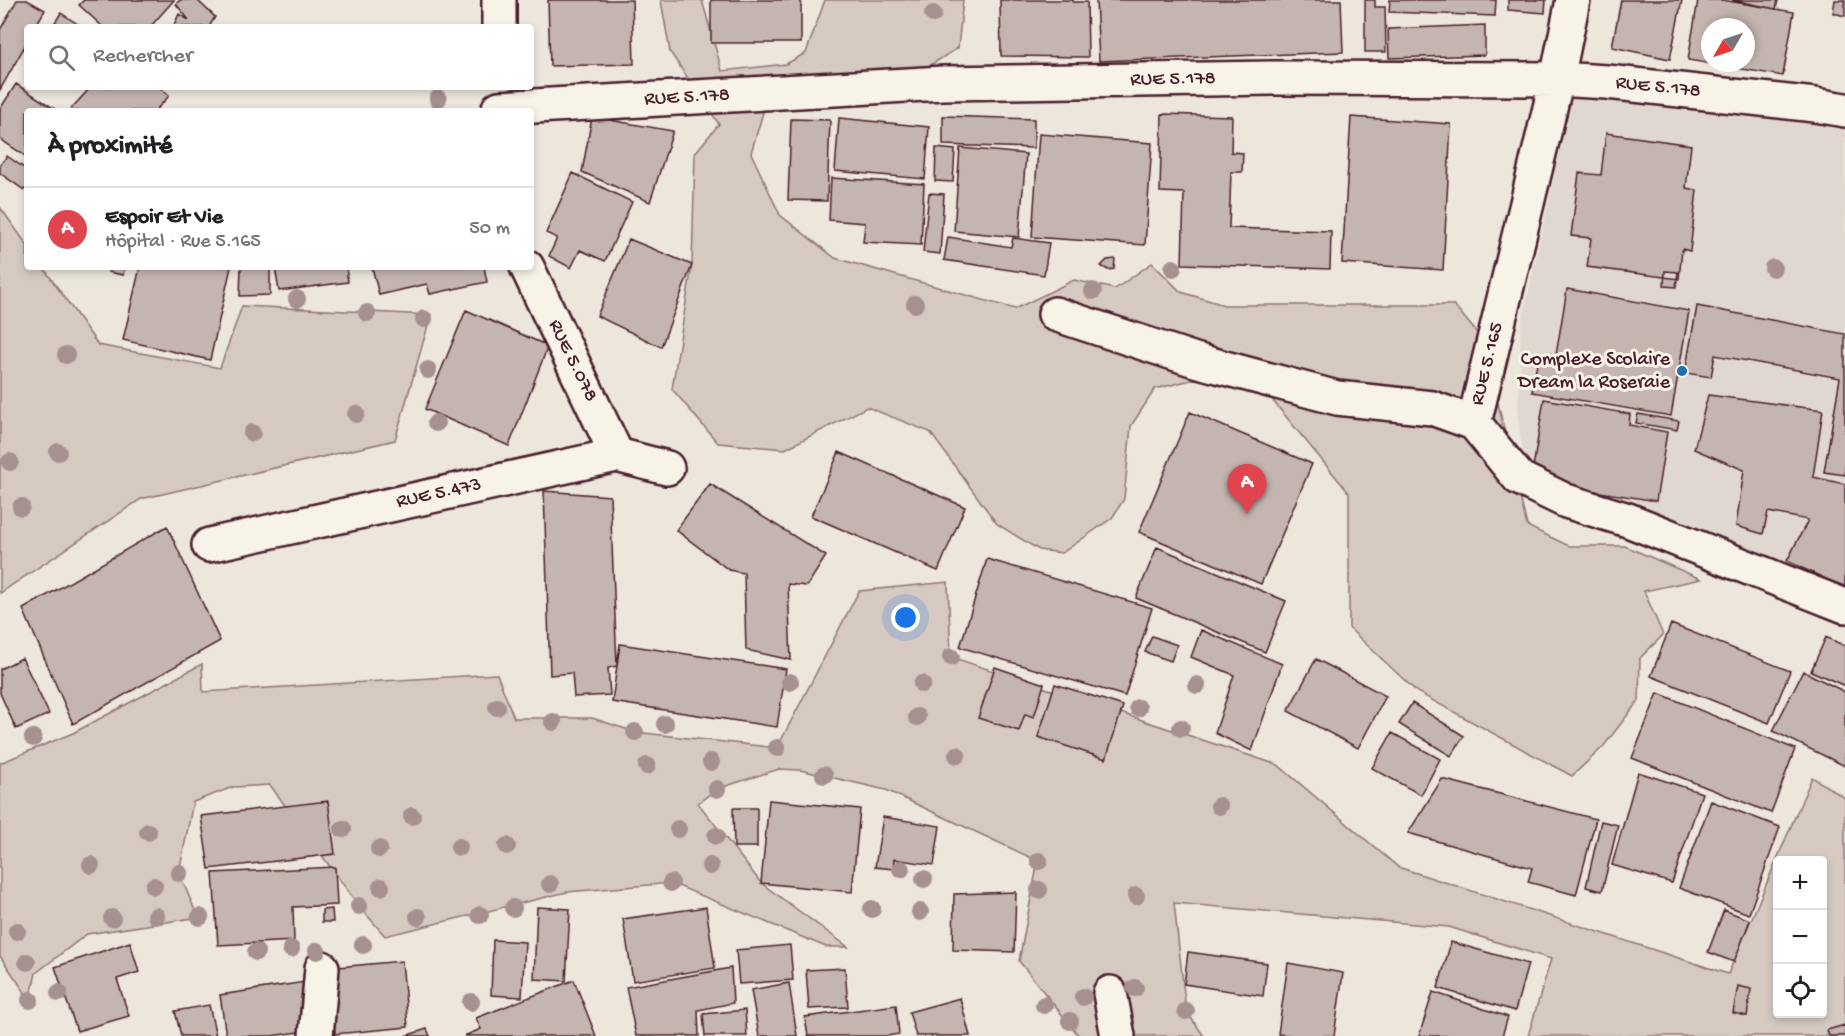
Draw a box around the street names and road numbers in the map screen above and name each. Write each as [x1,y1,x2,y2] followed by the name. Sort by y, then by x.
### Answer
[1130,68,1216,92] street label: RUE 5.178
[1614,72,1702,104] street label: RUE 5.178
[644,84,730,112] street label: RUE 5.178
[542,316,602,406] street label: RUE 5.078
[1467,320,1509,408] street label: RUE 5.165
[394,474,484,514] street label: RUE 5.473

